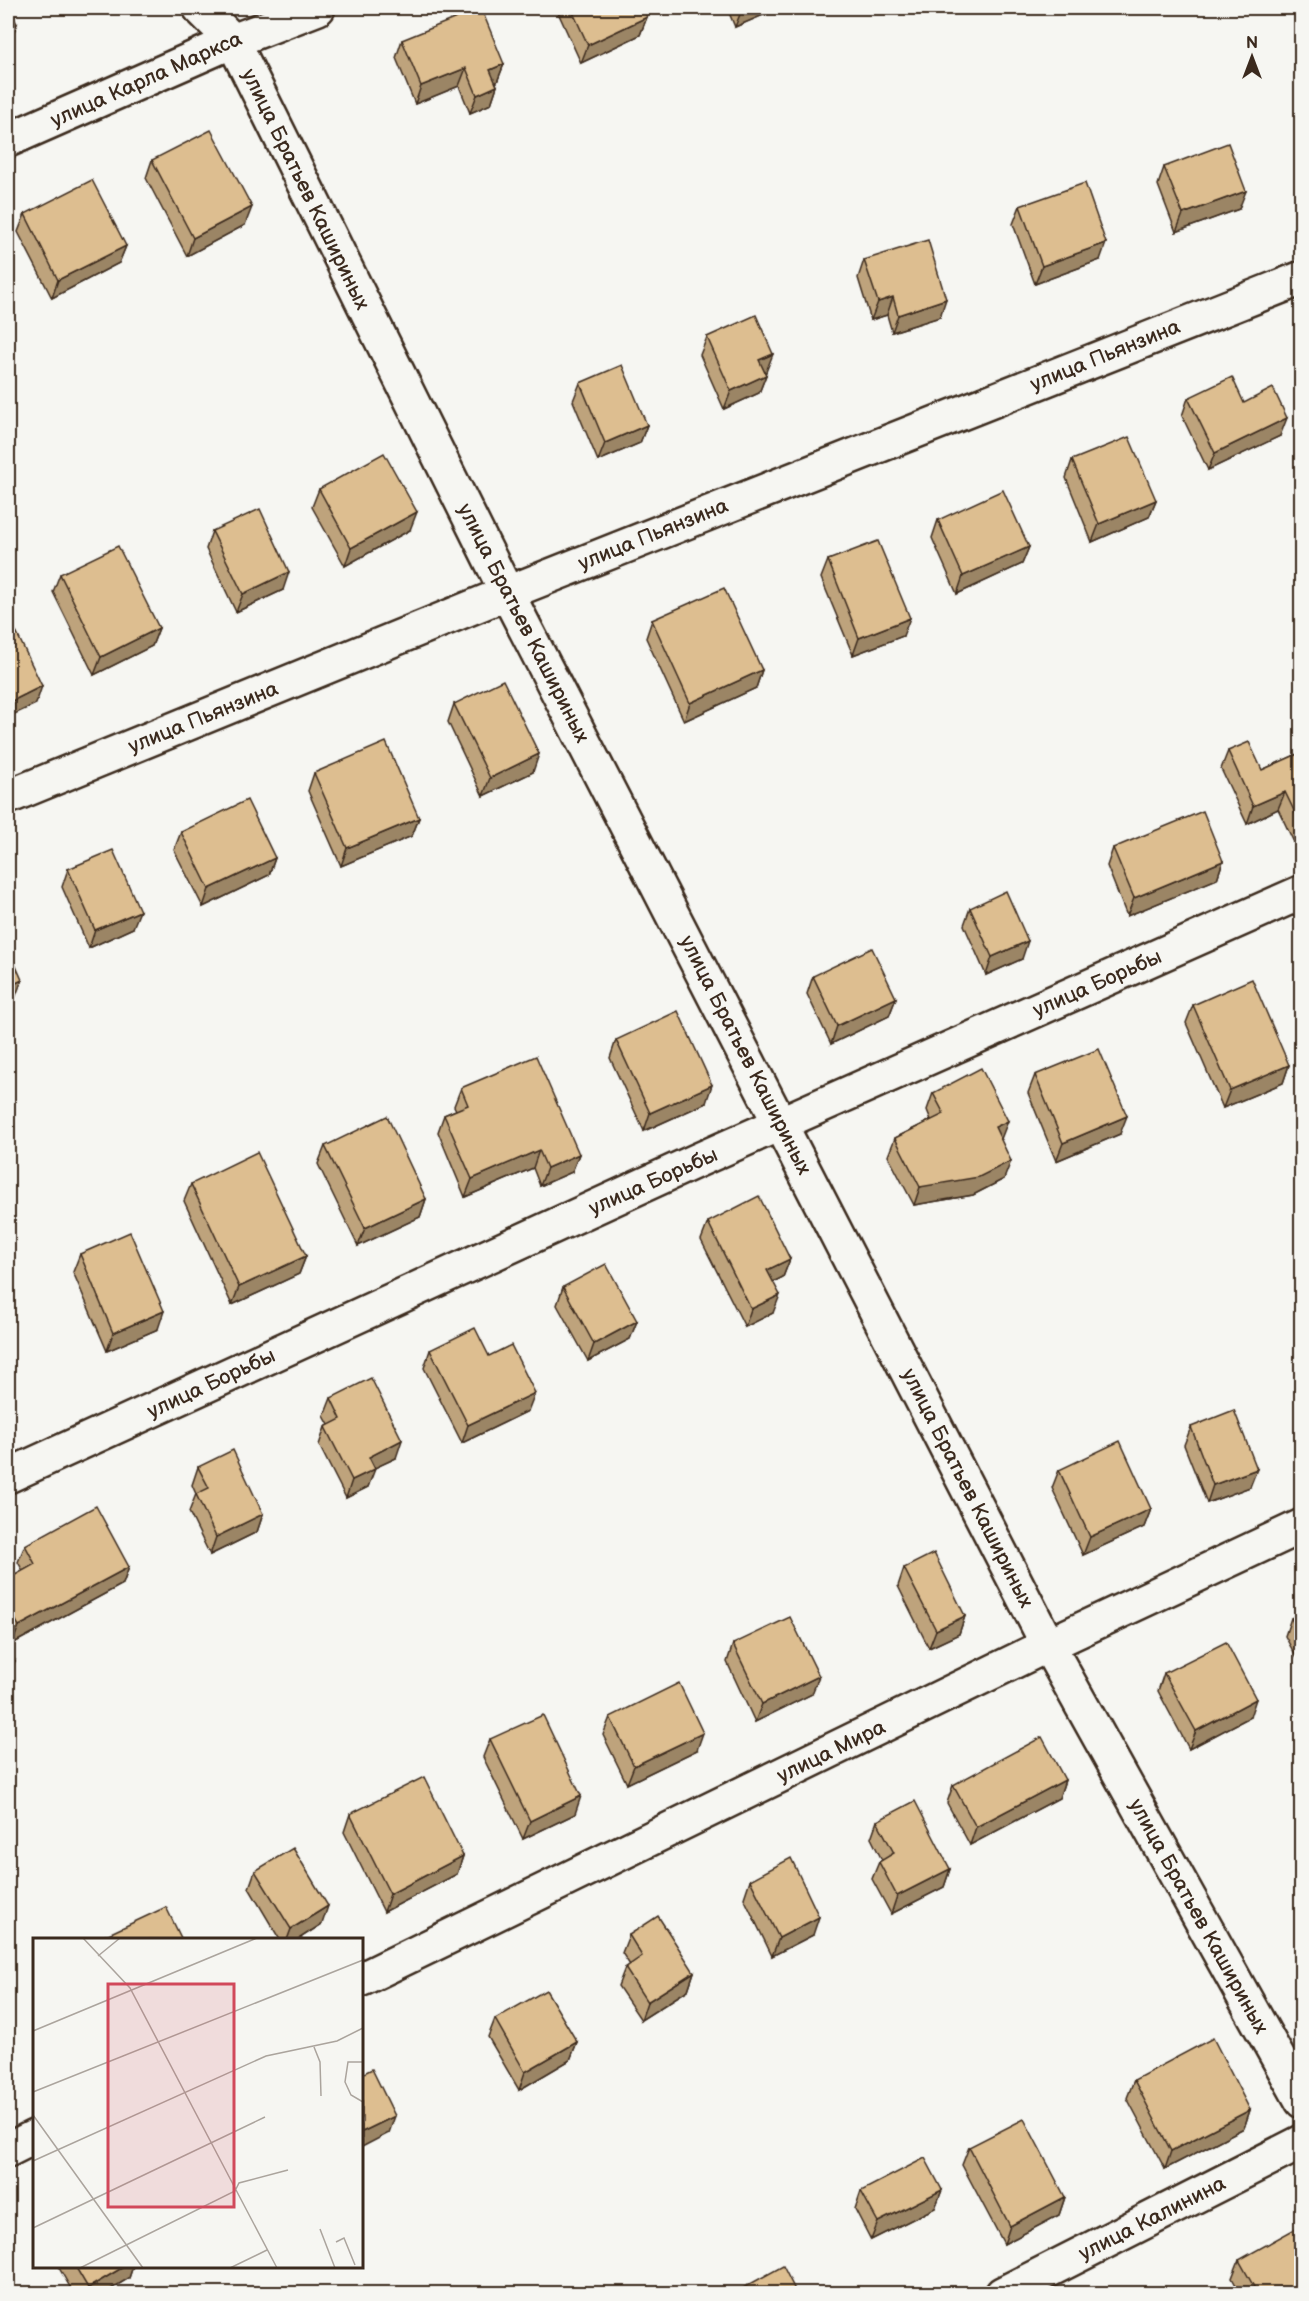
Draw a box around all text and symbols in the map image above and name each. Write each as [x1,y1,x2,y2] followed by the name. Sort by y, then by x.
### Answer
[47,26,246,133] street label: улица Карла Маркса
[1222,27,1282,87] north arrow
[1246,34,1258,53] text: N
[236,65,375,314] street label: улица Братьев Кашириных
[1027,314,1184,397] street label: улица Пьянзина
[575,493,732,576] street label: улица Пьянзина
[452,499,595,747] street label: улица Братьев Кашириных
[125,676,282,759] street label: улица Пьянзина
[674,931,817,1179] street label: улица Братьев Кашириных
[1029,944,1165,1023] street label: улица Борьбы
[585,1142,721,1221] street label: улица Борьбы
[143,1343,279,1424] street label: улица Борьбы
[896,1364,1039,1612] street label: улица Братьев Кашириных
[773,1714,890,1788] street label: улица Мира
[1123,1794,1274,2039] street label: улица Братьев Кашириных
[33,1938,363,2268] inset map
[1075,2170,1230,2266] street label: улица Калинина

